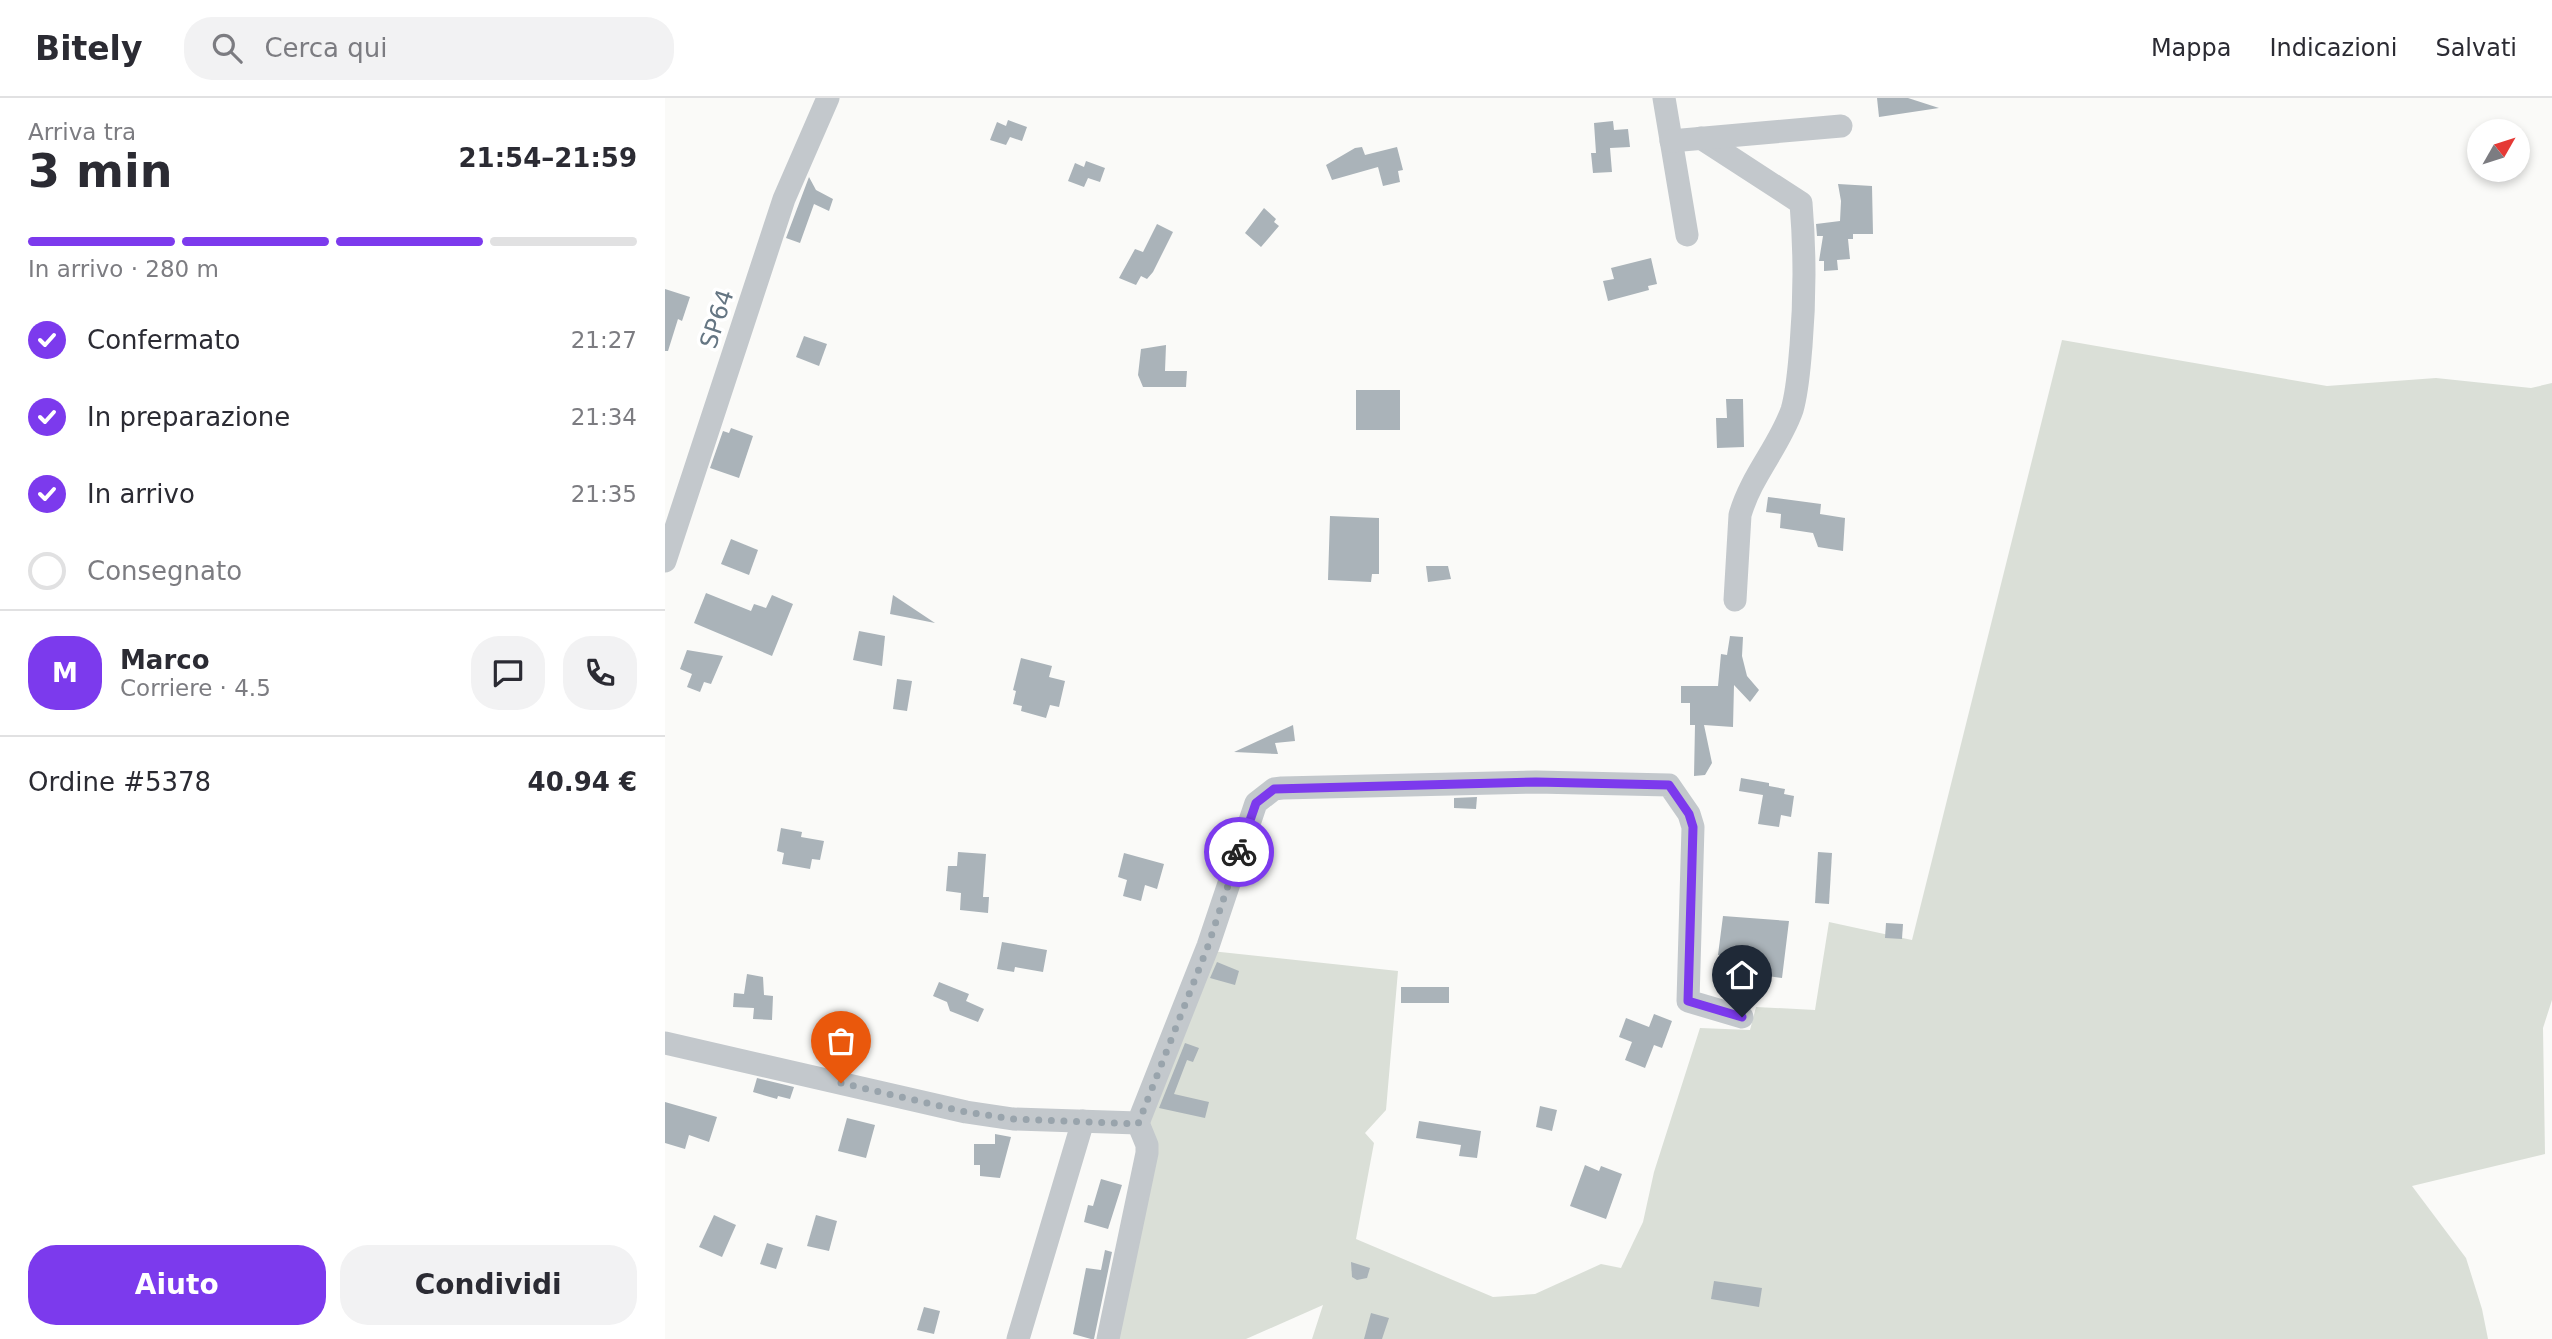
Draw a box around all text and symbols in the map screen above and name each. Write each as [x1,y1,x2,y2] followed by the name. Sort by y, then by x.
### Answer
[184,17,674,80] search box
[35,29,142,68] text: Bitely
[208,29,246,67] icon: search
[264,33,387,63] text: Cerca qui
[2151,34,2231,62] text: Mappa
[2269,34,2397,62] text: Indicazioni
[2435,34,2517,62] text: Salvati
[28,119,136,145] text: Arriva tra
[2467,119,2531,182] north arrow
[2467,119,2530,182] map controls
[458,143,637,173] text: 21:54–21:59
[28,144,172,198] text: 3 min
[28,256,219,282] text: In arrivo · 280 m
[694,286,740,352] street label: SP64
[28,321,66,359] icon: check
[87,325,240,355] text: Confermato
[571,327,637,353] text: 21:27
[28,398,66,436] icon: check
[87,402,290,432] text: In preparazione
[571,404,637,430] text: 21:34
[28,475,66,513] icon: check
[87,479,195,509] text: In arrivo
[571,481,637,507] text: 21:35
[87,556,242,586] text: Consegnato
[471,636,545,710] button: chat
[563,636,637,710] button: phone
[120,645,210,675] text: Marco
[52,658,78,688] text: M
[120,675,271,701] text: Corriere · 4.5
[28,767,211,797] text: Ordine #5378
[528,767,637,797] text: 40.94 €
[1204,817,1274,887] courier
[1220,833,1258,871] icon: bike
[1712,945,1772,1017] pin
[1723,956,1761,994] icon: home
[811,1011,871,1083] pin
[822,1022,860,1060] icon: bag
[28,1245,326,1325] button: Aiuto
[340,1245,637,1325] button: Condividi

